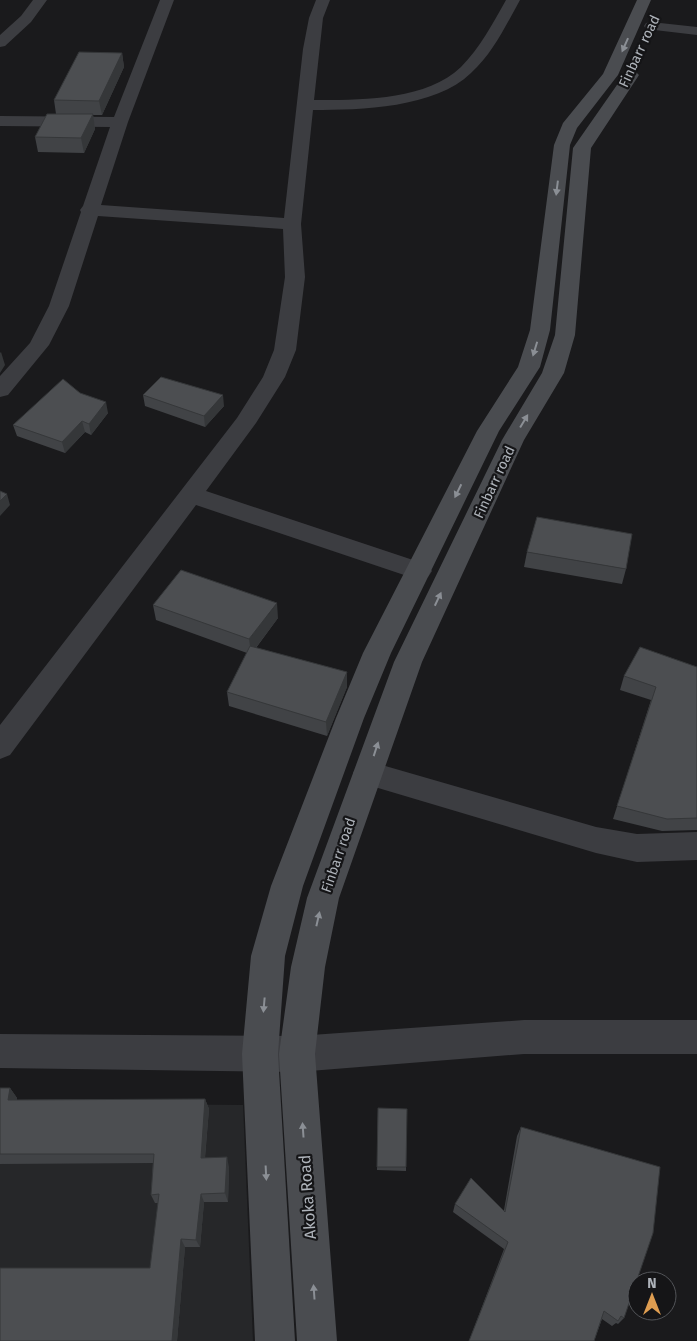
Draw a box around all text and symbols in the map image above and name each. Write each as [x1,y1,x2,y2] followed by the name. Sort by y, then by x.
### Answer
[615,12,664,90] street label: Finbarr road
[620,38,628,52] one-way arrow
[553,180,561,196] one-way arrow
[530,341,538,356] one-way arrow
[520,415,529,428] one-way arrow
[470,443,519,521] street label: Finbarr road
[454,484,462,498] one-way arrow
[434,592,442,606] one-way arrow
[373,741,381,756] one-way arrow
[318,816,359,895] street label: Finbarr road
[314,911,322,926] one-way arrow
[259,997,267,1013] one-way arrow
[298,1122,306,1138] one-way arrow
[295,1154,320,1240] street label: Akoka Road
[262,1165,270,1181] one-way arrow
[627,1271,677,1321] north arrow
[647,1275,657,1292] text: N
[310,1284,318,1300] one-way arrow

